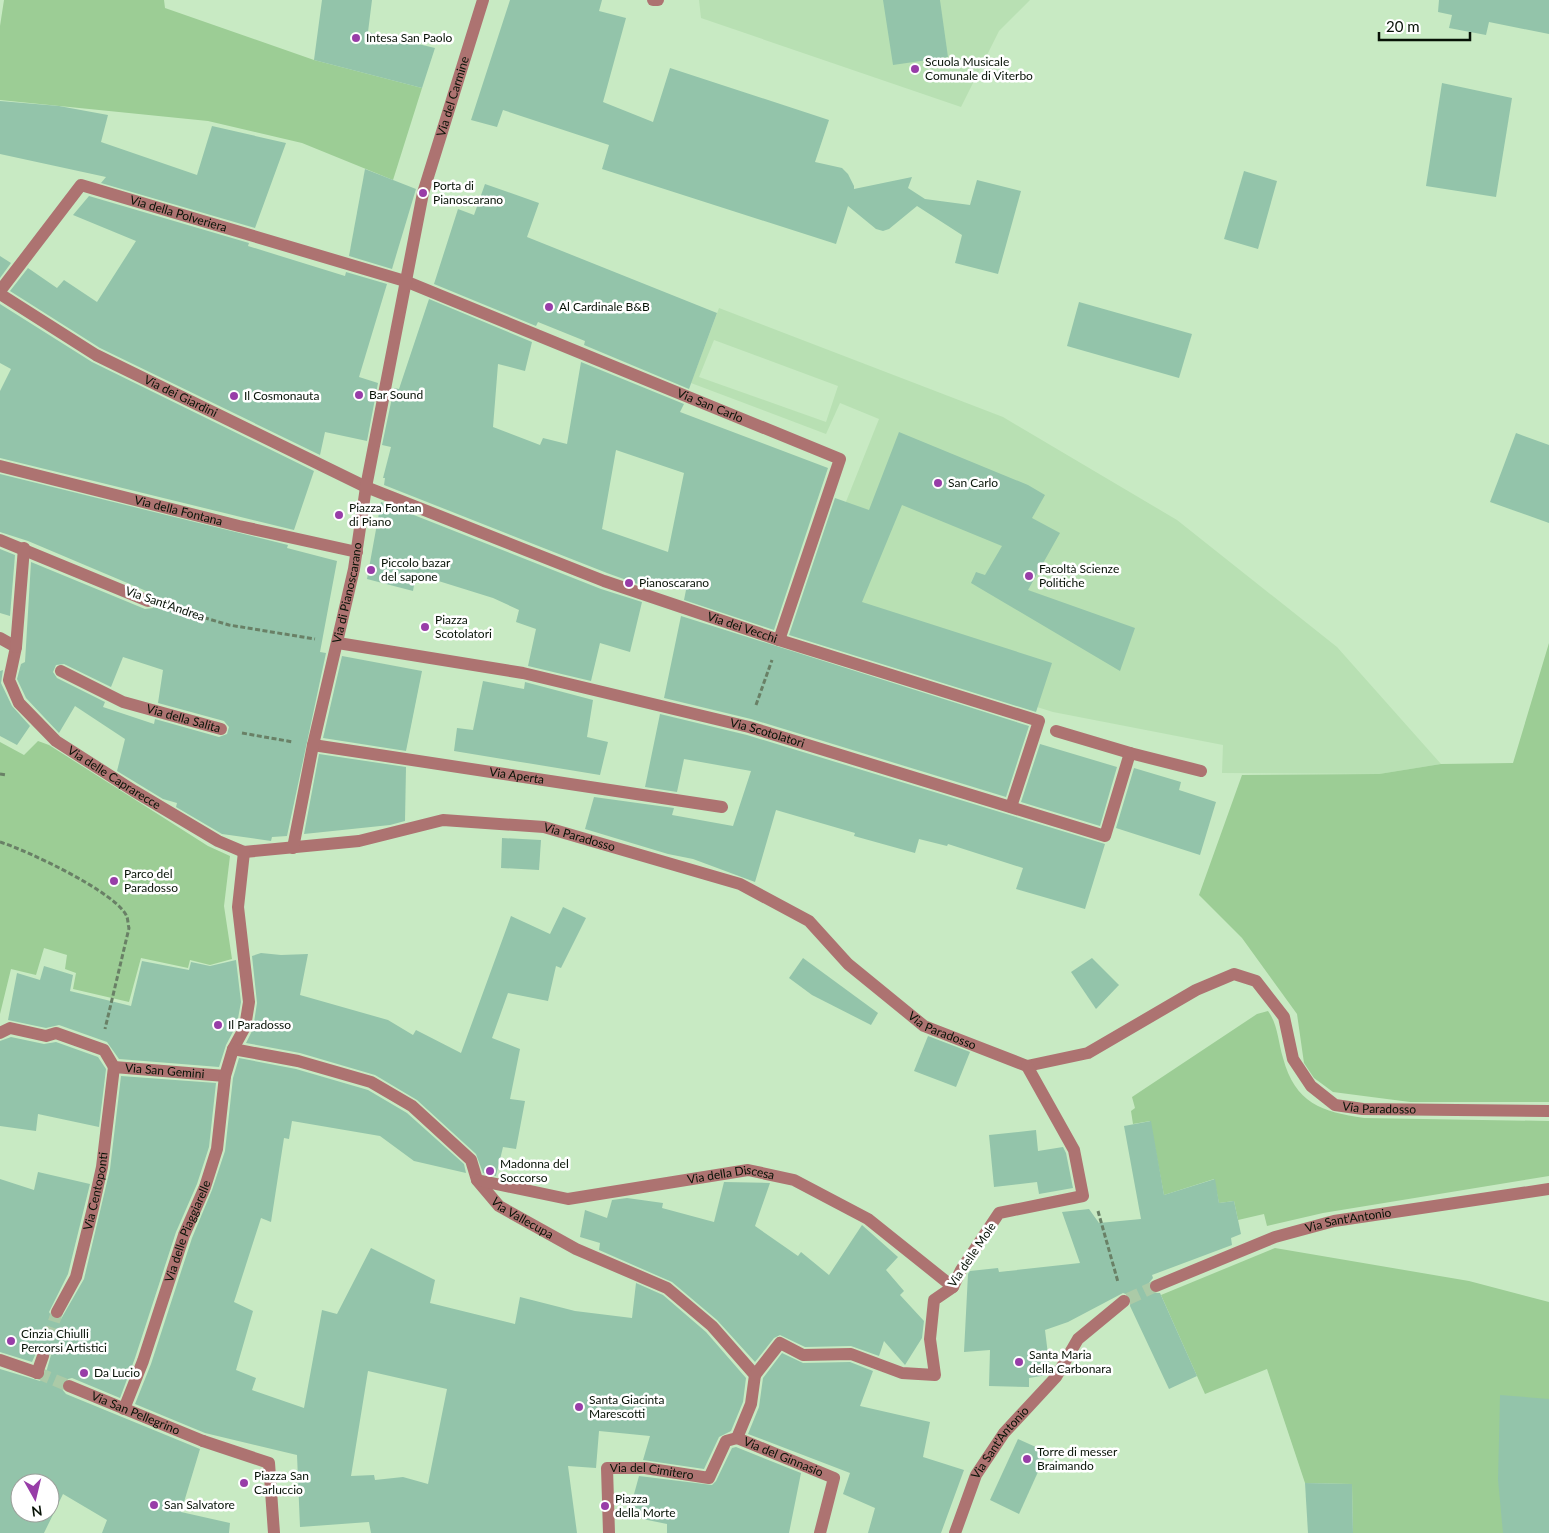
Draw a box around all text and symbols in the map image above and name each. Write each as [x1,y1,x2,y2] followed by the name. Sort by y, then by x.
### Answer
[1379,10,1470,42] scale bar
[1386,17,1420,35] text: 20 m
[366,30,452,45] place label: Intesa San Paolo
[350,32,362,44] marker: Intesa San Paolo
[433,54,472,138] street label: Via del Carmine
[925,54,1033,83] place label: Scuola Musicale Comunale di Viterbo
[909,63,921,75] marker: Scuola Musicale Comunale di Viterbo
[433,178,503,207] place label: Porta di Pianoscarano
[417,187,429,199] marker: Porta di Pianoscarano
[128,192,229,235] street label: Via della Polveriera
[559,299,650,314] place label: Al Cardinale B&B
[543,301,555,313] marker: Al Cardinale B&B
[142,372,220,420] street label: Via dei Giardini
[675,385,746,426] street label: Via San Carlo
[369,387,423,402] place label: Bar Sound
[244,388,319,403] place label: Il Cosmonauta
[353,389,365,401] marker: Bar Sound
[228,390,240,402] marker: Il Cosmonauta
[948,475,998,490] place label: San Carlo
[932,477,944,489] marker: San Carlo
[133,492,224,529] street label: Via della Fontana
[349,500,422,529] place label: Piazza Fontan di Piano
[333,509,345,521] marker: Piazza Fontan di Piano
[329,541,365,645] street label: Via di Pianoscarano
[381,555,451,584] place label: Piccolo bazar del sapone
[1039,561,1119,590] place label: Facoltà Scienze Politiche
[365,564,377,576] marker: Piccolo bazar del sapone
[1023,570,1035,582] marker: Facoltà Scienze Politiche
[639,575,709,590] place label: Pianoscarano
[623,577,635,589] marker: Pianoscarano
[123,583,207,624] street label: Via Sant'Andrea
[705,608,780,646] street label: Via dei Vecchi
[435,612,492,641] place label: Piazza Scotolatori
[419,621,431,633] marker: Piazza Scotolatori
[145,701,222,736] street label: Via della Salita
[729,715,807,751] street label: Via Scotolatori
[65,742,164,812] street label: Via delle Caprarecce
[488,764,545,787] street label: Via Aperta
[542,819,617,854] street label: Via Paradosso
[124,866,178,895] place label: Parco del Paradosso
[108,875,120,887] marker: Parco del Paradosso
[905,1008,979,1053] street label: Via Paradosso
[228,1017,291,1032] place label: Il Paradosso
[212,1019,224,1031] marker: Il Paradosso
[124,1060,205,1081] street label: Via San Gemini
[1341,1098,1416,1117] street label: Via Paradosso
[80,1151,111,1232] street label: Via Centoponti
[500,1156,569,1185] place label: Madonna del Soccorso
[686,1162,776,1187] street label: Via della Discesa
[484,1165,496,1177] marker: Madonna del Soccorso
[161,1178,214,1284] street label: Via delle Piaggiarelle
[488,1194,556,1242] street label: Via Vallecupa
[1303,1205,1392,1235] street label: Via Sant'Antonio
[944,1219,999,1290] street label: Via delle Mole
[21,1326,107,1355] place label: Cinzia Chiulli Percorsi Artistici
[5,1335,17,1347] marker: Cinzia Chiulli Percorsi Artistici
[1029,1347,1112,1376] place label: Santa Maria della Carbonara
[1013,1356,1025,1368] marker: Santa Maria della Carbonara
[94,1365,140,1380] place label: Da Lucio
[78,1367,90,1379] marker: Da Lucio
[89,1388,183,1438] street label: Via San Pellegrino
[589,1392,664,1421] place label: Santa Giacinta Marescotti
[573,1401,585,1413] marker: Santa Giacinta Marescotti
[967,1403,1032,1482] street label: Via Sant'Antonio
[741,1433,826,1480] street label: Via del Ginnasio
[1037,1444,1118,1473] place label: Torre di messer Braimando
[1021,1453,1033,1465] marker: Torre di messer Braimando
[610,1460,695,1483] street label: Via del Cimitero
[254,1468,309,1497] place label: Piazza San Carluccio
[10,1473,60,1523] north arrow
[238,1477,250,1489] marker: Piazza San Carluccio
[615,1491,676,1520] place label: Piazza della Morte
[164,1497,235,1512] place label: San Salvatore
[148,1499,160,1511] marker: San Salvatore
[599,1500,611,1512] marker: Piazza della Morte
[30,1502,43,1521] text: N

